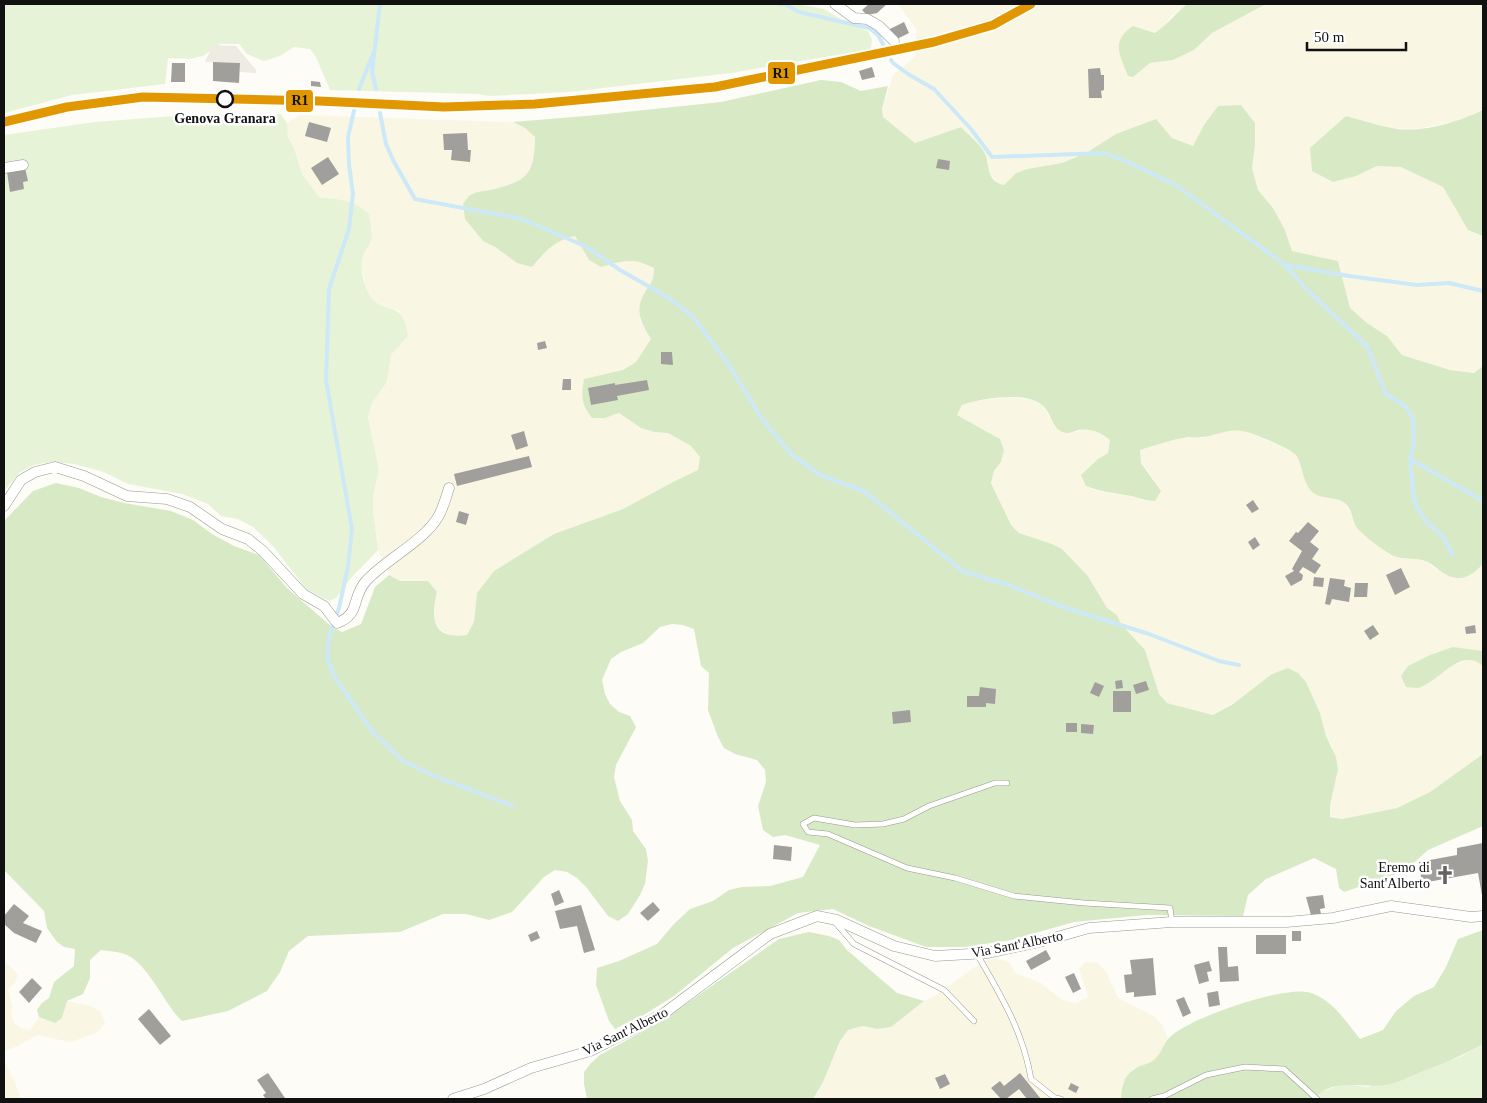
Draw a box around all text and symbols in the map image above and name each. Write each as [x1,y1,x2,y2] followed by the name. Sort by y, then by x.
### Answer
[1307,20,1406,52] scale bar
[1314,29,1345,45] text: 50 m
[767,61,796,85] line badge: R1
[772,66,790,81] text: R1
[285,89,314,113] line badge: R1
[216,90,234,108] marker: Genova Granara
[291,93,309,108] text: R1
[174,111,276,126] place label: Genova Granara
[1360,860,1430,891] place label: Eremo di Sant'Alberto
[1434,864,1456,886] church icon: Eremo di Sant'Alberto
[970,928,1064,961] street label: Via Sant'Alberto
[580,1004,670,1059] street label: Via Sant'Alberto

